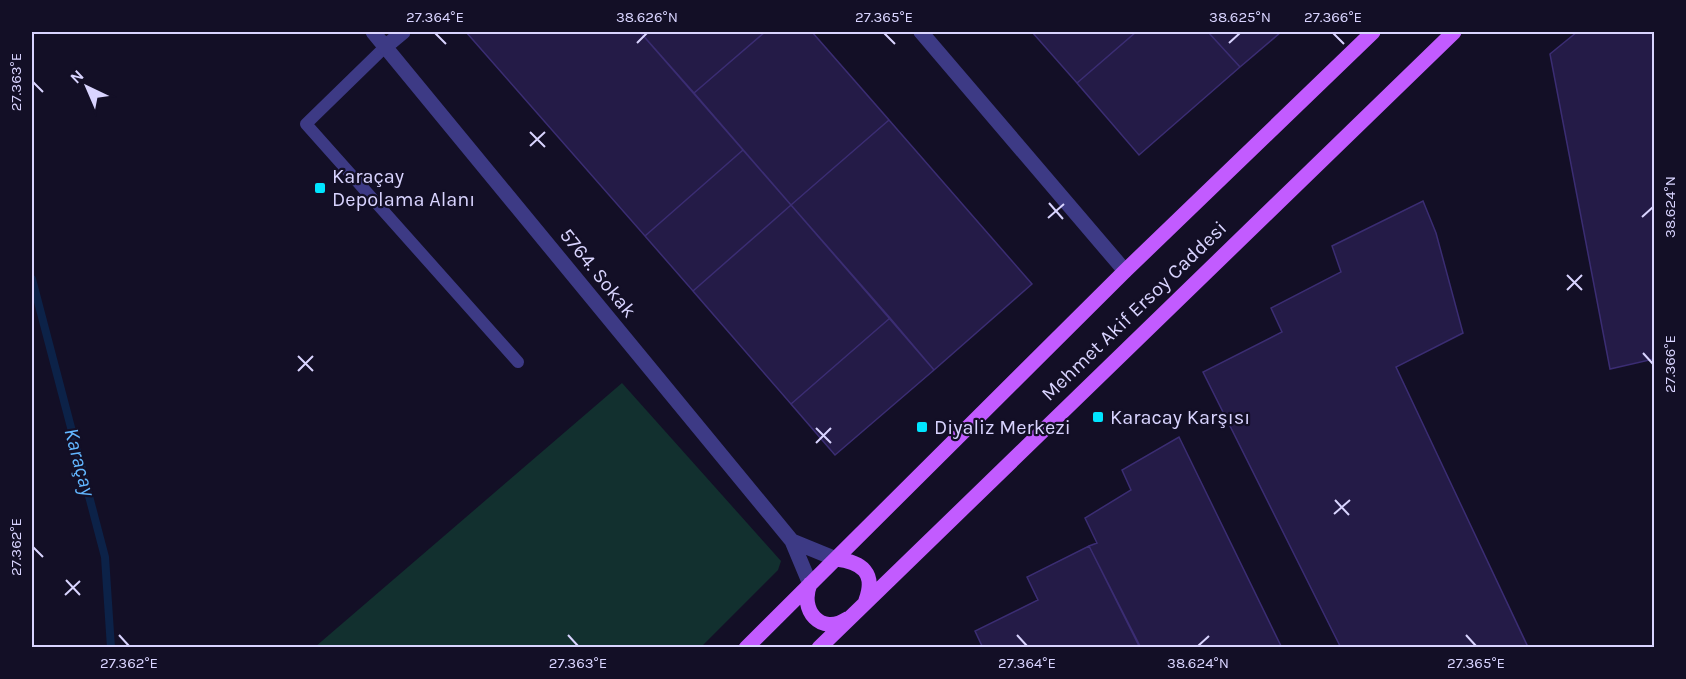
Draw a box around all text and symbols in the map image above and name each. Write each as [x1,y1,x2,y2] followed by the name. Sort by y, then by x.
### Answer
[406,8,464,26] text: 27.364°E
[616,8,678,26] text: 38.626°N
[855,8,913,26] text: 27.365°E
[1209,8,1271,26] text: 38.625°N
[1304,8,1362,26] text: 27.366°E
[7,53,25,111] text: 27.363°E
[57,57,117,117] north arrow
[66,66,88,87] text: N
[332,165,475,211] place label: Karaçay Depolama Alanı
[1661,176,1679,238] text: 38.624°N
[313,181,327,195] marker: Karaçay Depolama Alanı
[1037,216,1231,406] street label: Mehmet Akif Ersoy Caddesi
[555,224,641,322] street label: 5764. Sokak
[1661,335,1679,393] text: 27.366°E
[1110,406,1250,429] place label: Karacay Karşısı
[1091,410,1105,424] marker: Karacay Karşısı
[934,416,1071,439] place label: Diyaliz Merkezi
[915,420,929,434] marker: Diyaliz Merkezi
[59,425,101,499] water label: Karaçay
[7,518,25,576] text: 27.362°E
[100,654,158,672] text: 27.362°E
[549,654,607,672] text: 27.363°E
[998,654,1056,672] text: 27.364°E
[1167,654,1229,672] text: 38.624°N
[1447,654,1505,672] text: 27.365°E

